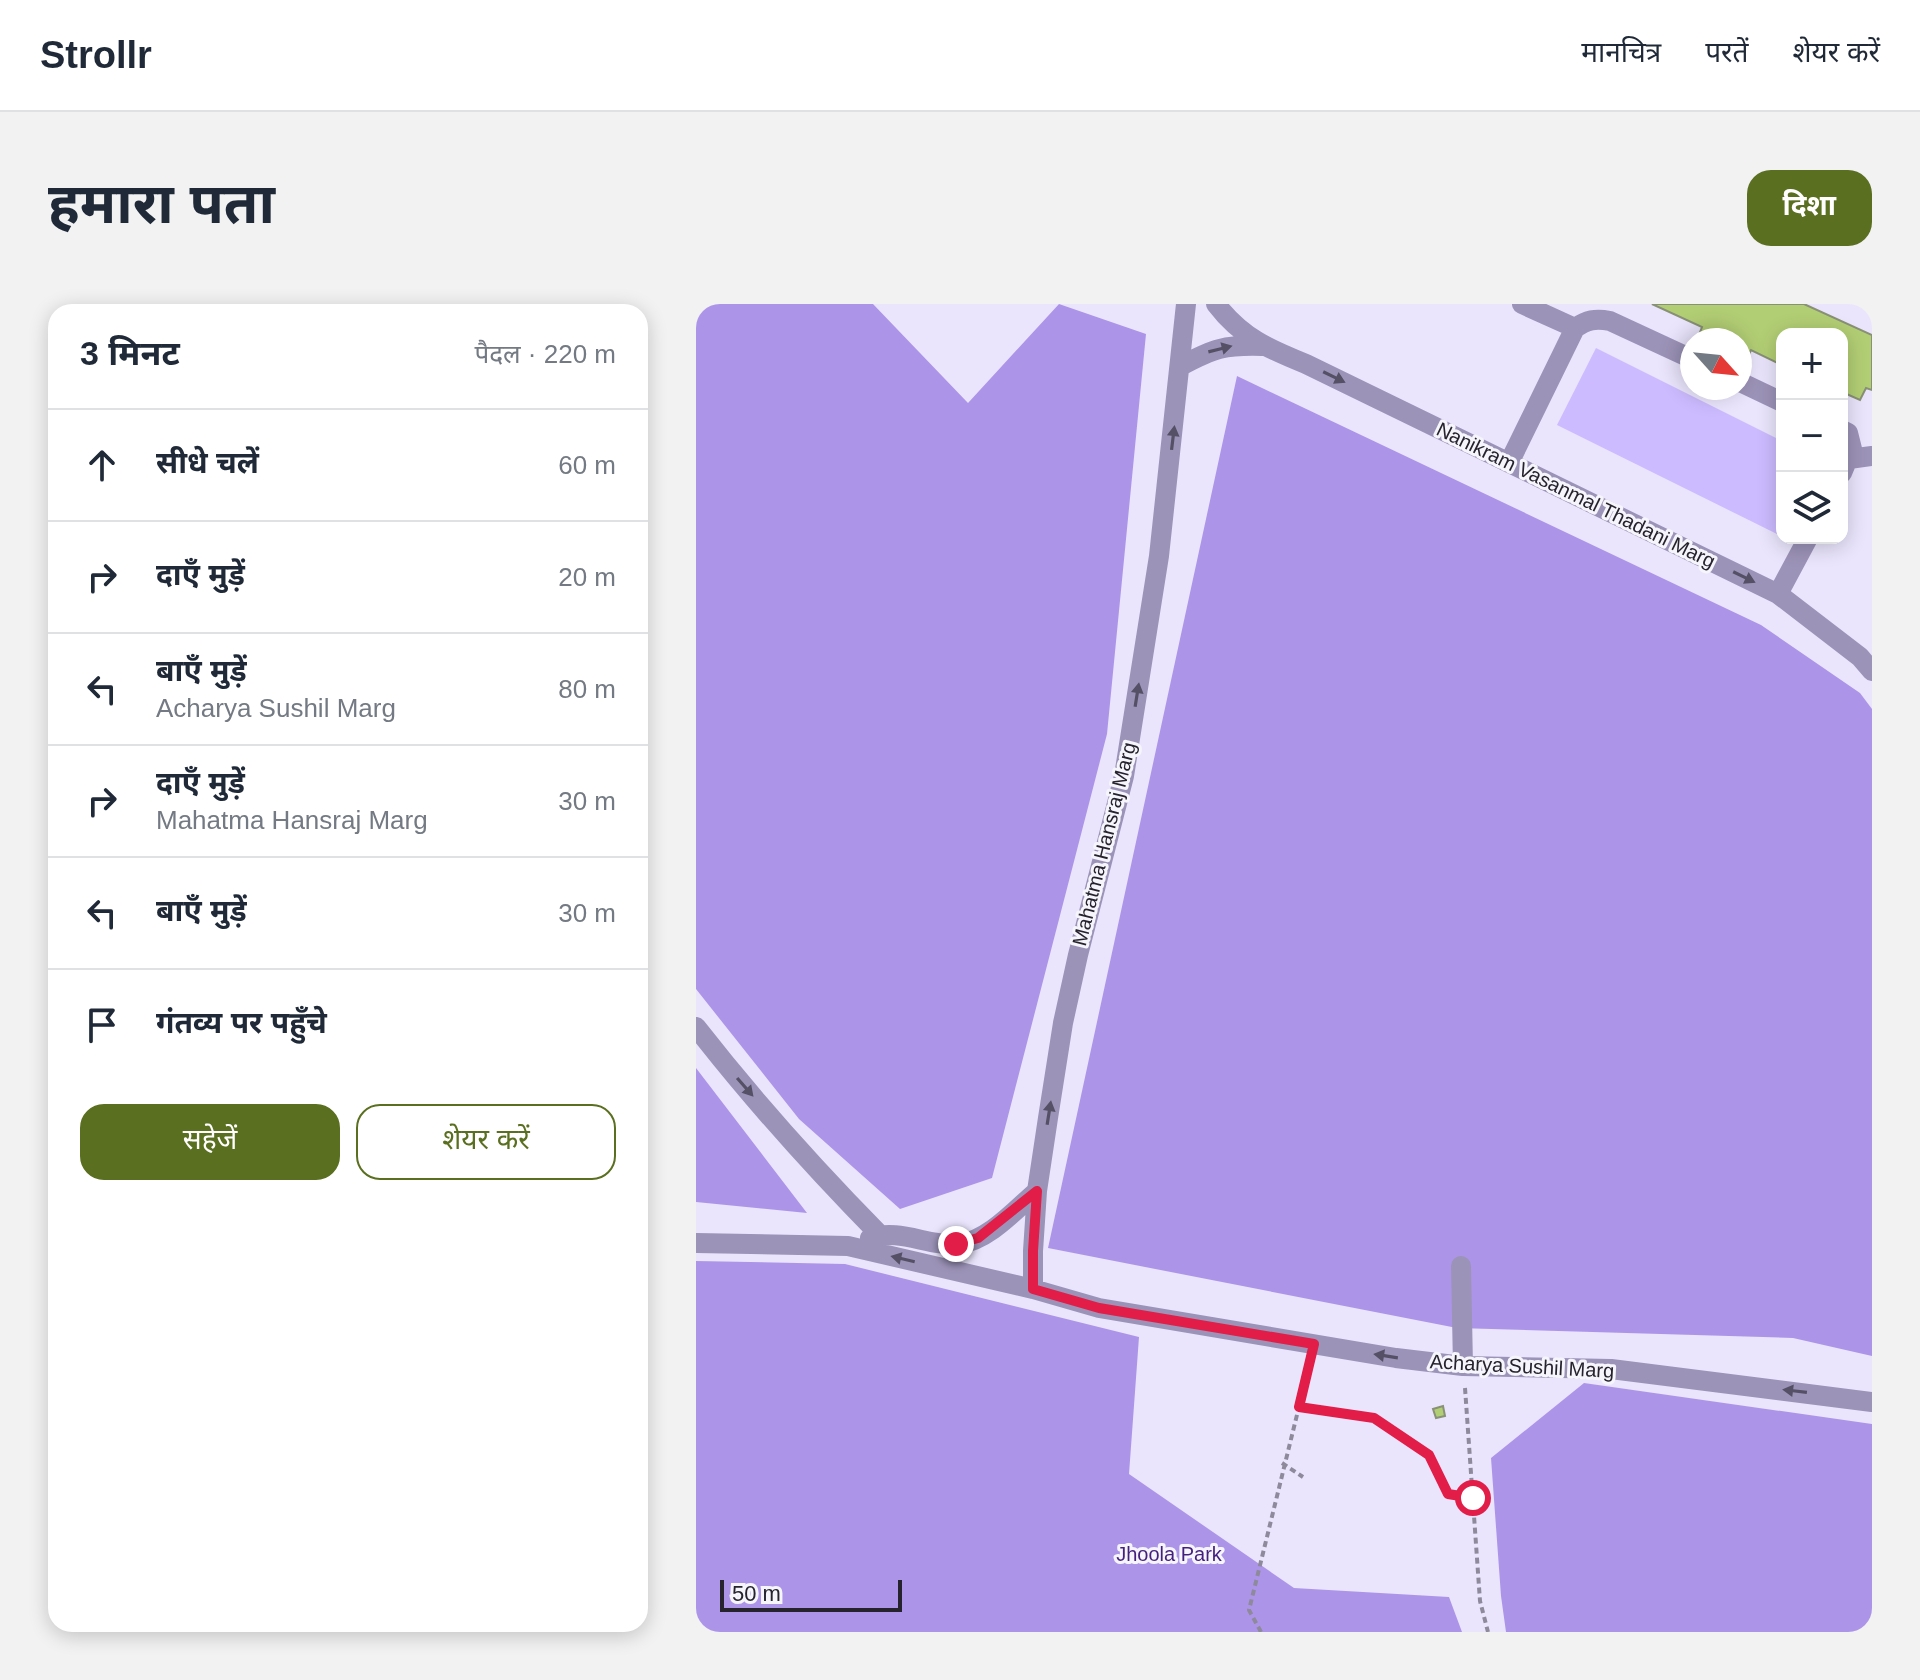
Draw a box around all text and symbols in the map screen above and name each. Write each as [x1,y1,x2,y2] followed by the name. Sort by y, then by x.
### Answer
[40,34,152,76] text: Strollr
[1581,37,1661,68] text: मानचित्र
[1705,37,1749,68] text: परतें
[1793,37,1880,68] text: शेयर करें
[1747,170,1872,246] button: दिशा
[48,172,275,235] text: हमारा पता
[1680,328,1752,400] north arrow
[1776,328,1848,544] map controls
[1776,328,1848,400] button: +
[80,334,180,372] text: 3 मिनट
[474,339,616,369] text: पैदल · 220 m
[1207,342,1232,355] one-way arrow
[1322,370,1345,384] one-way arrow
[1776,400,1848,472] button: −
[1433,418,1719,572] street label: Nanikram Vasanmal Thadani Marg
[1166,425,1179,450] one-way arrow
[80,443,124,487] icon: ahead
[156,446,259,479] text: सीधे चलें
[558,450,616,480] text: 60 m
[1776,472,1848,544] button: layers
[80,555,124,599] icon: right
[156,558,245,591] text: दाएँ मुड़ें
[558,562,616,592] text: 20 m
[1732,570,1755,584] one-way arrow
[156,654,247,687] text: बाएँ मुड़ें
[80,667,124,711] icon: left
[558,674,616,704] text: 80 m
[1131,682,1144,707] one-way arrow
[156,693,396,723] text: Acharya Sushil Marg
[1068,740,1140,948] street label: Mahatma Hansraj Marg
[156,766,245,799] text: दाएँ मुड़ें
[80,779,124,823] icon: right
[558,786,616,816] text: 30 m
[156,805,428,835] text: Mahatma Hansraj Marg
[80,891,124,935] icon: left
[156,894,247,927] text: बाएँ मुड़ें
[558,898,616,928] text: 30 m
[80,1003,124,1047] icon: arrive
[156,1006,327,1039] text: गंतव्य पर पहुँचे
[736,1077,753,1097] one-way arrow
[1043,1101,1055,1126] one-way arrow
[80,1104,340,1180] button: सहेजें
[356,1104,616,1180] button: शेयर करें
[938,1226,974,1262] route end
[890,1252,915,1265] one-way arrow
[1373,1349,1398,1362] one-way arrow
[1429,1350,1615,1382] street label: Acharya Sushil Marg
[1782,1384,1807,1397] one-way arrow
[1455,1480,1491,1516] route start
[1116,1543,1223,1565] park label: Jhoola Park
[720,1576,902,1612] scale bar
[732,1581,781,1606] text: 50 m

